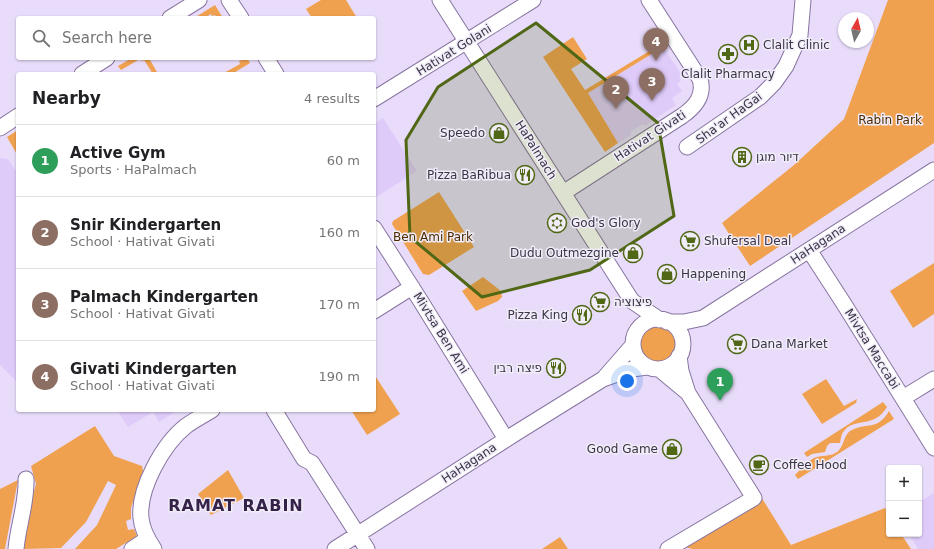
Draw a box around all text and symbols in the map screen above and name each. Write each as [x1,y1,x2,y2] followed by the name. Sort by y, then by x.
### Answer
[838,12,874,48] north arrow
[16,16,376,60] search box
[414,21,494,79] street label: Hativat Golani
[30,27,52,49] icon: search
[643,28,669,61] pin: 4
[62,29,152,47] text: Search here
[738,34,760,56] hospital icon: Clalit Clinic
[763,38,830,52] place label: Clalit Clinic
[717,43,739,65] pharmacy icon: Clalit Pharmacy
[681,67,775,81] place label: Clalit Pharmacy
[639,68,665,101] pin: 3
[603,76,629,109] pin: 2
[32,88,101,108] text: Nearby
[693,89,765,147] street label: Sha'ar HaGai
[304,91,360,106] text: 4 results
[612,108,688,164] street label: Hativat Givati
[858,113,922,127] park label: Rabin Park
[512,118,560,182] street label: HaPalmach
[488,122,510,144] shop icon: Speedo
[440,126,485,140] place label: Speedo
[70,144,166,162] text: Active Gym
[731,146,753,168] building icon: דיור מוגן
[756,150,799,164] place label: דיור מוגן
[40,153,50,168] text: 1
[327,153,360,168] text: 60 m
[70,162,197,177] text: Sports · HaPalmach
[514,164,536,186] restaurant icon: Pizza BaRibua
[427,168,511,182] place label: Pizza BaRibua
[546,212,568,234] synagogue icon: God's Glory
[70,216,221,234] text: Snir Kindergarten
[571,216,641,230] place label: God's Glory
[788,221,848,267] street label: HaHagana
[40,225,50,240] text: 2
[318,225,360,240] text: 160 m
[393,230,473,244] park label: Ben Ami Park
[679,230,701,252] supermarket icon: Shufersal Deal
[70,234,215,249] text: School · Hativat Givati
[704,234,791,248] place label: Shufersal Deal
[622,242,644,264] shop icon: Dudu Outmezgine
[510,246,619,260] place label: Dudu Outmezgine
[656,263,678,285] shop icon: Happening
[681,267,746,281] place label: Happening
[70,288,258,306] text: Palmach Kindergarten
[410,290,472,376] street label: Mivtsa Ben Ami
[589,291,611,313] supermarket icon: פיצוציה
[614,295,652,309] place label: פיצוציה
[40,297,50,312] text: 3
[318,297,360,312] text: 170 m
[571,304,593,326] restaurant icon: Pizza King
[70,306,215,321] text: School · Hativat Givati
[842,306,902,392] street label: Mivtsa Maccabi
[508,308,568,322] place label: Pizza King
[726,333,748,355] supermarket icon: Dana Market
[751,337,828,351] place label: Dana Market
[545,357,567,379] restaurant icon: פיצה רבין
[70,360,237,378] text: Givati Kindergarten
[493,361,542,375] place label: פיצה רבין
[707,368,733,401] pin: 1
[40,369,50,384] text: 4
[318,369,360,384] text: 190 m
[617,371,637,391] your location
[70,378,215,393] text: School · Hativat Givati
[661,438,683,460] shop icon: Good Game
[439,440,499,486] street label: HaHagana
[587,442,658,456] place label: Good Game
[748,454,770,476] cafe icon: Coffee Hood
[773,458,847,472] place label: Coffee Hood
[886,465,922,537] map controls
[886,465,922,501] button: +
[168,496,304,515] district label: RAMAT RABIN
[886,501,922,537] button: −

